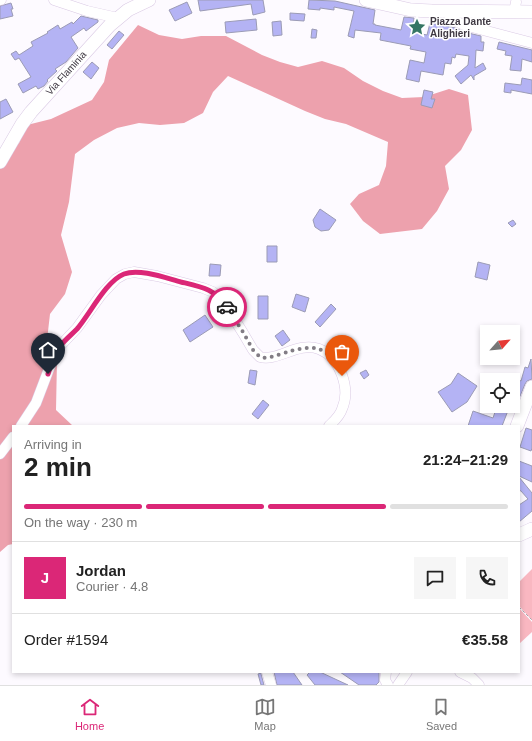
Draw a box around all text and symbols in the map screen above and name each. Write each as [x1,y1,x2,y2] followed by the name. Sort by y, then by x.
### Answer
[430,16,492,39] place label: Piazza Dante Alighieri
[407,17,427,37] place icon: Piazza Dante Alighieri
[44,49,89,97] street label: Via Flaminia
[207,287,247,327] courier
[216,296,238,318] icon: car
[480,325,520,365] north arrow
[480,325,520,413] map controls
[31,333,65,374] pin
[325,335,359,376] pin
[37,339,59,361] icon: home
[331,341,353,363] icon: bag
[480,373,520,413] button: locate
[24,437,82,452] text: Arriving in
[423,451,508,468] text: 21:24–21:29
[24,452,92,482] text: 2 min
[24,515,137,530] text: On the way · 230 m
[414,557,456,599] button: chat
[466,557,508,599] button: phone
[76,562,126,579] text: Jordan
[41,569,49,586] text: J
[76,579,148,594] text: Courier · 4.8
[24,631,108,648] text: Order #1594
[462,631,508,648] text: €35.58
[75,696,104,732] tab: Home
[254,696,276,732] tab: Map
[426,696,457,732] tab: Saved

